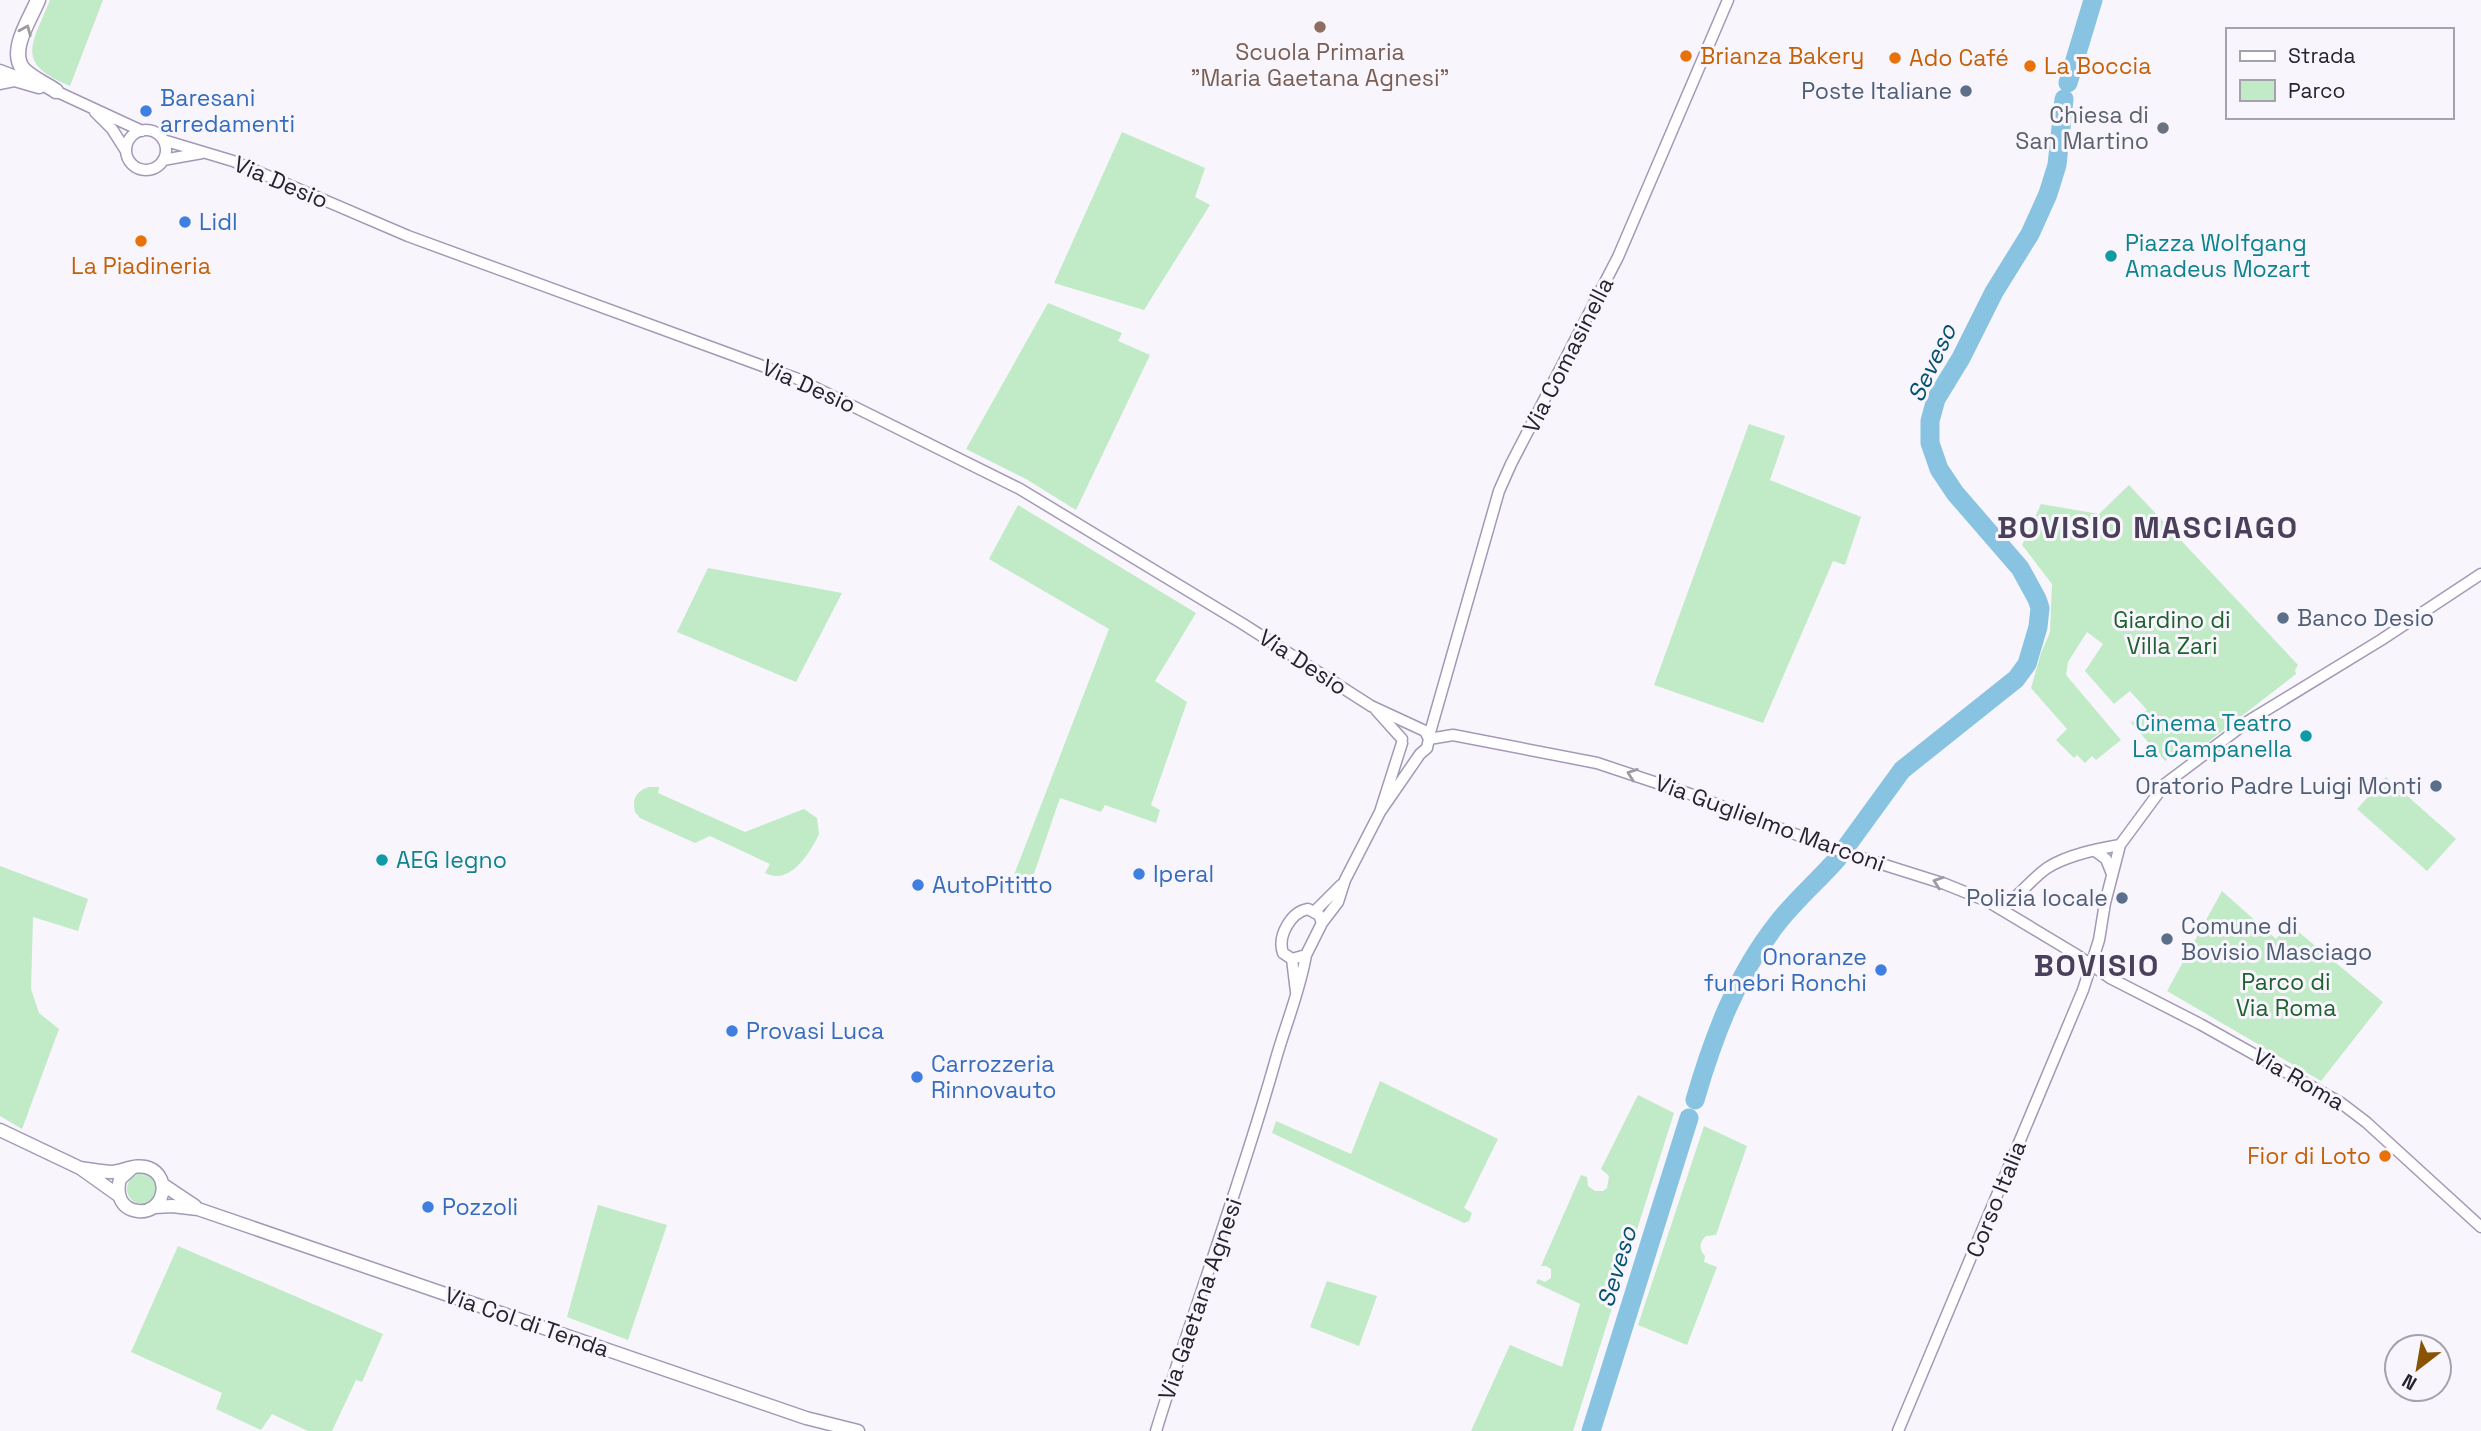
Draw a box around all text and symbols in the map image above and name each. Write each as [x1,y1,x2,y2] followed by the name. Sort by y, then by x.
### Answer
[1312,19,1328,35] marker: Scuola Primaria "Maria Gaetana Agnesi"
[17,25,31,37] one-way arrow
[2226,28,2453,119] legend
[1191,37,1449,93] place label: Scuola Primaria "Maria Gaetana Agnesi"
[1700,41,1864,71] place label: Brianza Bakery
[2288,42,2355,69] text: Strada
[1909,43,2009,73] place label: Ado Café
[1678,48,1694,64] marker: Brianza Bakery
[1887,50,1903,66] marker: Ado Café
[2044,51,2151,81] place label: La Boccia
[2022,58,2038,74] marker: La Boccia
[1801,76,1952,106] place label: Poste Italiane
[2288,77,2346,104] text: Parco
[160,83,295,139] place label: Baresani arredamenti
[1958,83,1974,99] marker: Poste Italiane
[2015,100,2149,156] place label: Chiesa di San Martino
[138,103,154,119] marker: Baresani arredamenti
[2155,120,2171,136] marker: Chiesa di San Martino
[229,149,333,215] street label: Via Desio
[199,207,238,237] place label: Lidl
[177,214,193,230] marker: Lidl
[2125,228,2311,284] place label: Piazza Wolfgang Amadeus Mozart
[133,233,149,249] marker: La Piadineria
[2103,248,2119,264] marker: Piazza Wolfgang Amadeus Mozart
[71,251,211,281] place label: La Piadineria
[1516,272,1620,438] street label: Via Comasinella
[1900,318,1964,407] water label: Seveso
[757,352,861,420] street label: Via Desio
[1997,508,2299,547] district label: BOVISIO MASCIAGO
[2297,603,2434,633] place label: Banco Desio
[2113,605,2231,661] park label: Giardino di Villa Zari
[2275,610,2291,626] marker: Banco Desio
[1253,622,1353,702] street label: Via Desio
[2132,708,2292,764] place label: Cinema Teatro La Campanella
[2298,728,2314,744] marker: Cinema Teatro La Campanella
[1651,767,1889,879] street label: Via Guglielmo Marconi
[1627,768,1639,782] one-way arrow
[2135,771,2422,801] place label: Oratorio Padre Luigi Monti
[2428,778,2444,794] marker: Oratorio Padre Luigi Monti
[396,845,507,875] place label: AEG legno
[374,852,390,868] marker: AEG legno
[1153,859,1214,889] place label: Iperal
[1131,866,1147,882] marker: Iperal
[932,870,1053,900] place label: AutoPititto
[1932,876,1945,890] one-way arrow
[910,877,926,893] marker: AutoPititto
[1966,883,2108,913] place label: Polizia locale
[2114,890,2130,906] marker: Polizia locale
[2181,911,2372,967] place label: Comune di Bovisio Masciago
[2159,931,2175,947] marker: Comune di Bovisio Masciago
[1704,942,1867,998] place label: Onoranze funebri Ronchi
[2034,946,2160,985] district label: BOVISIO
[1873,962,1889,978] marker: Onoranze funebri Ronchi
[2236,967,2336,1023] park label: Parco di Via Roma
[746,1016,884,1046] place label: Provasi Luca
[724,1023,740,1039] marker: Provasi Luca
[2248,1041,2350,1117] street label: Via Roma
[931,1049,1057,1105] place label: Carrozzeria Rinnovauto
[909,1069,925,1085] marker: Carrozzeria Rinnovauto
[1959,1136,2033,1262] street label: Corso Italia
[2247,1141,2371,1171] place label: Fior di Loto
[2377,1148,2393,1164] marker: Fior di Loto
[442,1192,518,1222] place label: Pozzoli
[1151,1194,1249,1404] street label: Via Gaetana Agnesi
[420,1199,436,1215] marker: Pozzoli
[1590,1222,1644,1311] water label: Seveso
[441,1280,613,1364] street label: Via Col di Tenda
[2383,1333,2453,1403] north arrow
[2398,1368,2421,1396] text: N

